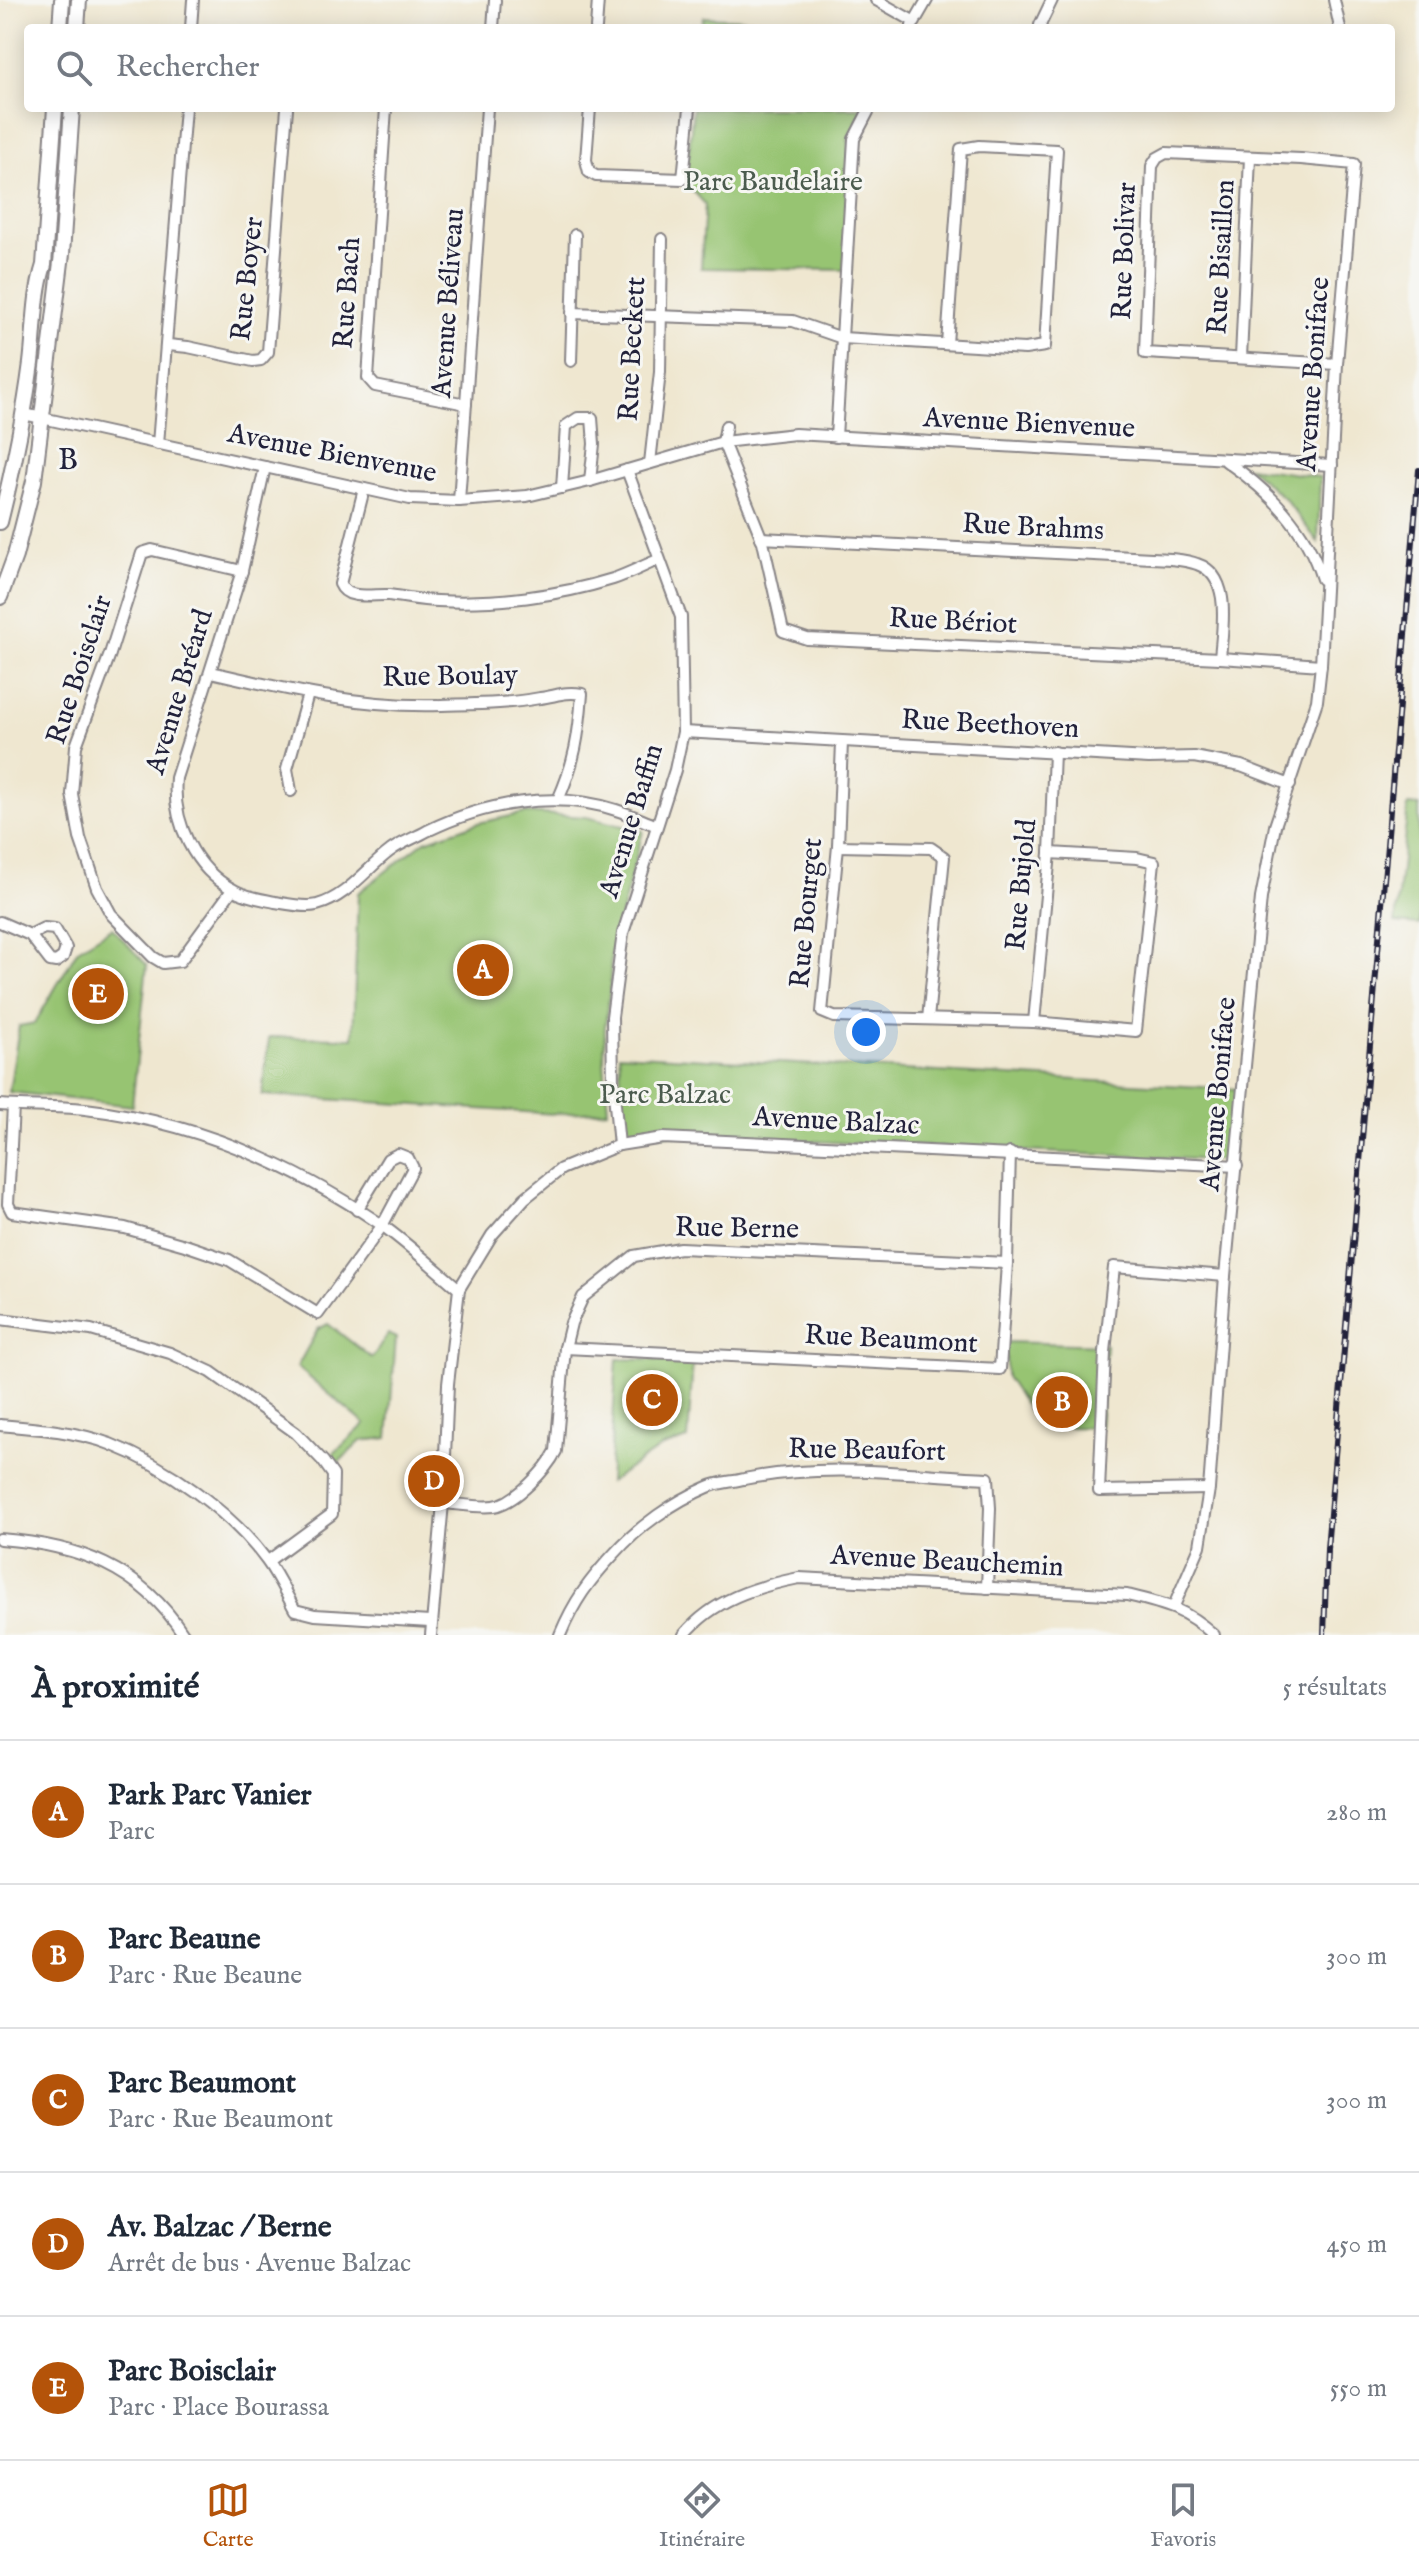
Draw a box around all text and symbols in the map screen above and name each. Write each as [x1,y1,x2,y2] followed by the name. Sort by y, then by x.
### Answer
[24,24,1395,112] search box
[52,46,96,90] icon: search
[116,49,260,87] text: Rechercher
[683,165,863,200] park label: Parc Baudelaire
[1200,179,1244,335] street label: Rue Bisaillon
[1105,181,1145,321] street label: Rue Bolivar
[425,207,473,400] street label: Avenue Béliveau
[224,215,272,343] street label: Rue Boyer
[327,236,369,350] street label: Rue Bach
[612,275,654,422] street label: Rue Beckett
[1290,276,1338,473] street label: Avenue Boniface
[921,401,1136,447] street label: Avenue Bienvenue
[224,416,440,491] street label: Avenue Bienvenue
[58,442,80,480] district label: B
[961,507,1105,549] street label: Rue Brahms
[39,591,121,749] street label: Rue Boisclair
[888,601,1018,643] street label: Rue Bériot
[138,605,222,780] street label: Avenue Bréard
[382,658,518,696] street label: Rue Boulay
[900,703,1080,747] street label: Rue Beethoven
[592,740,672,903] street label: Avenue Baffin
[999,818,1045,952] street label: Rue Bujold
[783,836,831,990] street label: Rue Bourget
[457,940,509,1000] pin: A
[72,964,124,1024] pin: E
[1193,995,1245,1194] street label: Avenue Boniface
[846,1012,886,1052] your location
[599,1078,731,1113] park label: Parc Balzac
[751,1100,920,1144] street label: Avenue Balzac
[675,1210,799,1248] street label: Rue Berne
[803,1318,979,1362] street label: Rue Beaumont
[626,1370,678,1430] pin: C
[1036,1372,1088,1432] pin: B
[788,1432,946,1470] street label: Rue Beaufort
[408,1451,460,1511] pin: D
[829,1538,1065,1586] street label: Avenue Beauchemin
[32,1666,199,1709] text: À proximité
[1282,1671,1387,1704] text: 5 résultats
[108,1777,312,1815] text: Park Parc Vanier
[49,1796,67,1829] text: A
[1326,1796,1387,1829] text: 280 m
[108,1815,155,1848] text: Parc
[108,1921,260,1959] text: Parc Beaune
[49,1940,67,1973] text: B
[1326,1940,1387,1973] text: 300 m
[108,1959,302,1992] text: Parc · Rue Beaune
[108,2065,296,2103] text: Parc Beaumont
[49,2084,67,2117] text: C
[1326,2084,1387,2117] text: 300 m
[108,2103,333,2136] text: Parc · Rue Beaumont
[108,2209,332,2247] text: Av. Balzac / Berne
[48,2228,68,2261] text: D
[1327,2228,1387,2261] text: 450 m
[108,2247,411,2280] text: Arrêt de bus · Avenue Balzac
[108,2353,276,2391] text: Parc Boisclair
[49,2372,67,2405] text: E
[1330,2372,1387,2405] text: 550 m
[108,2391,329,2424] text: Parc · Place Bourassa
[203,2478,254,2554] tab: Carte
[659,2478,745,2554] tab: Itinéraire
[1150,2478,1216,2554] tab: Favoris

